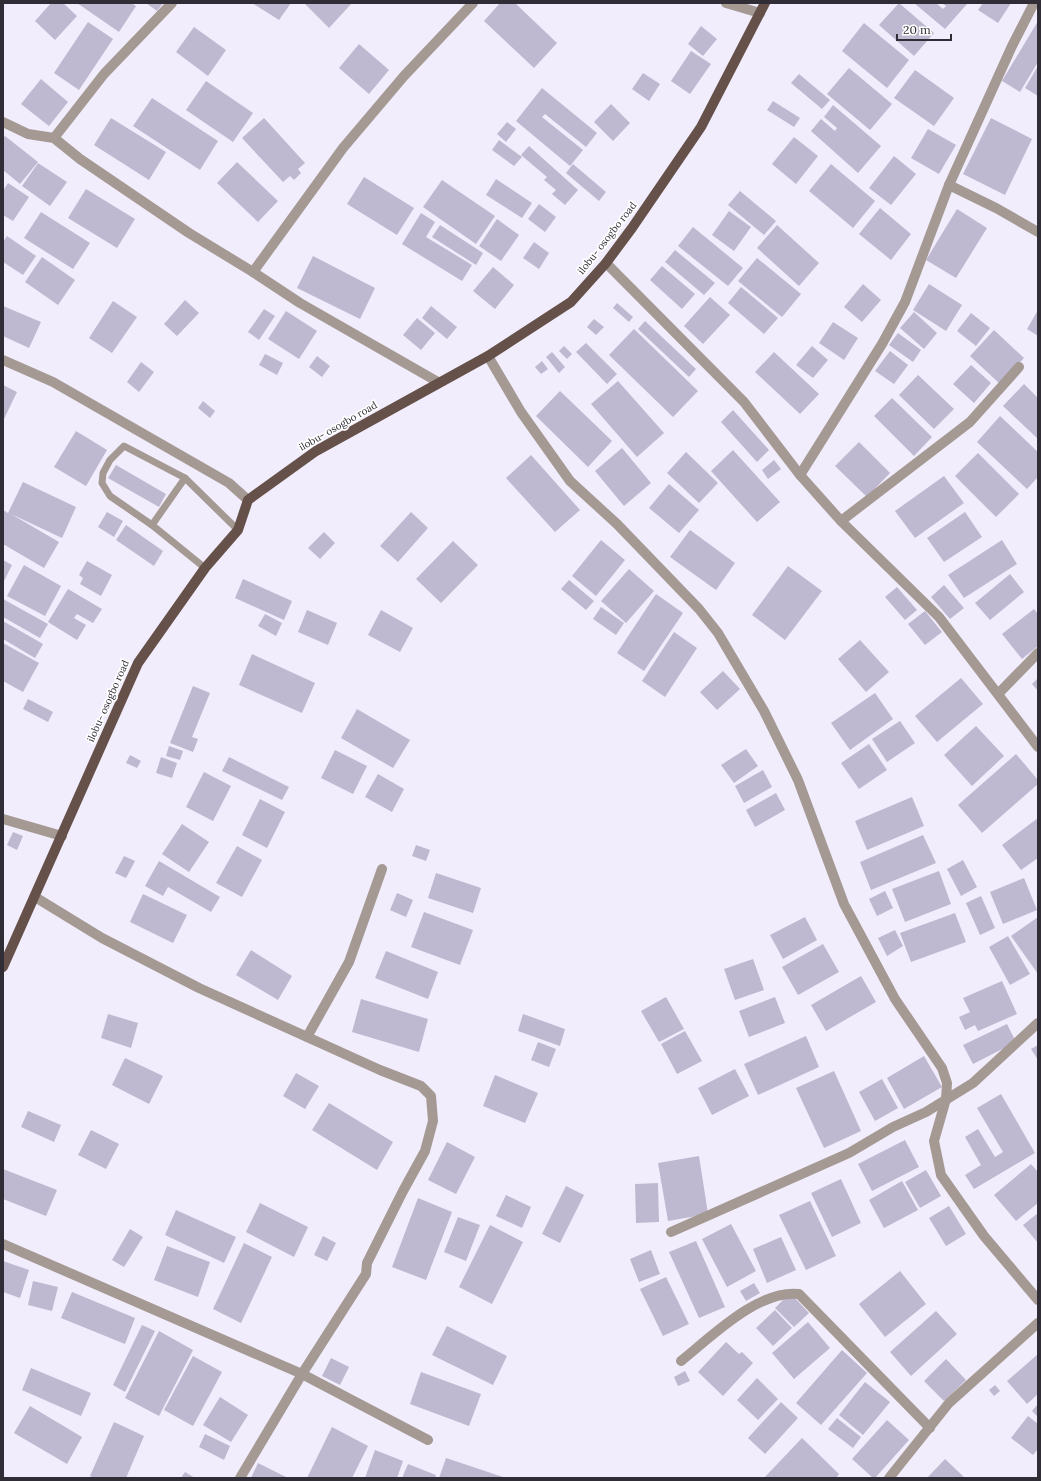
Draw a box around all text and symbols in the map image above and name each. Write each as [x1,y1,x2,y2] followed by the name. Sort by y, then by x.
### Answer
[897,16,951,42] scale bar
[903,22,931,37] text: 20 m
[575,199,639,277] street label: ilobu- osogbo road
[296,398,380,454] street label: ilobu- osogbo road
[84,658,132,744] street label: ilobu- osogbo road

